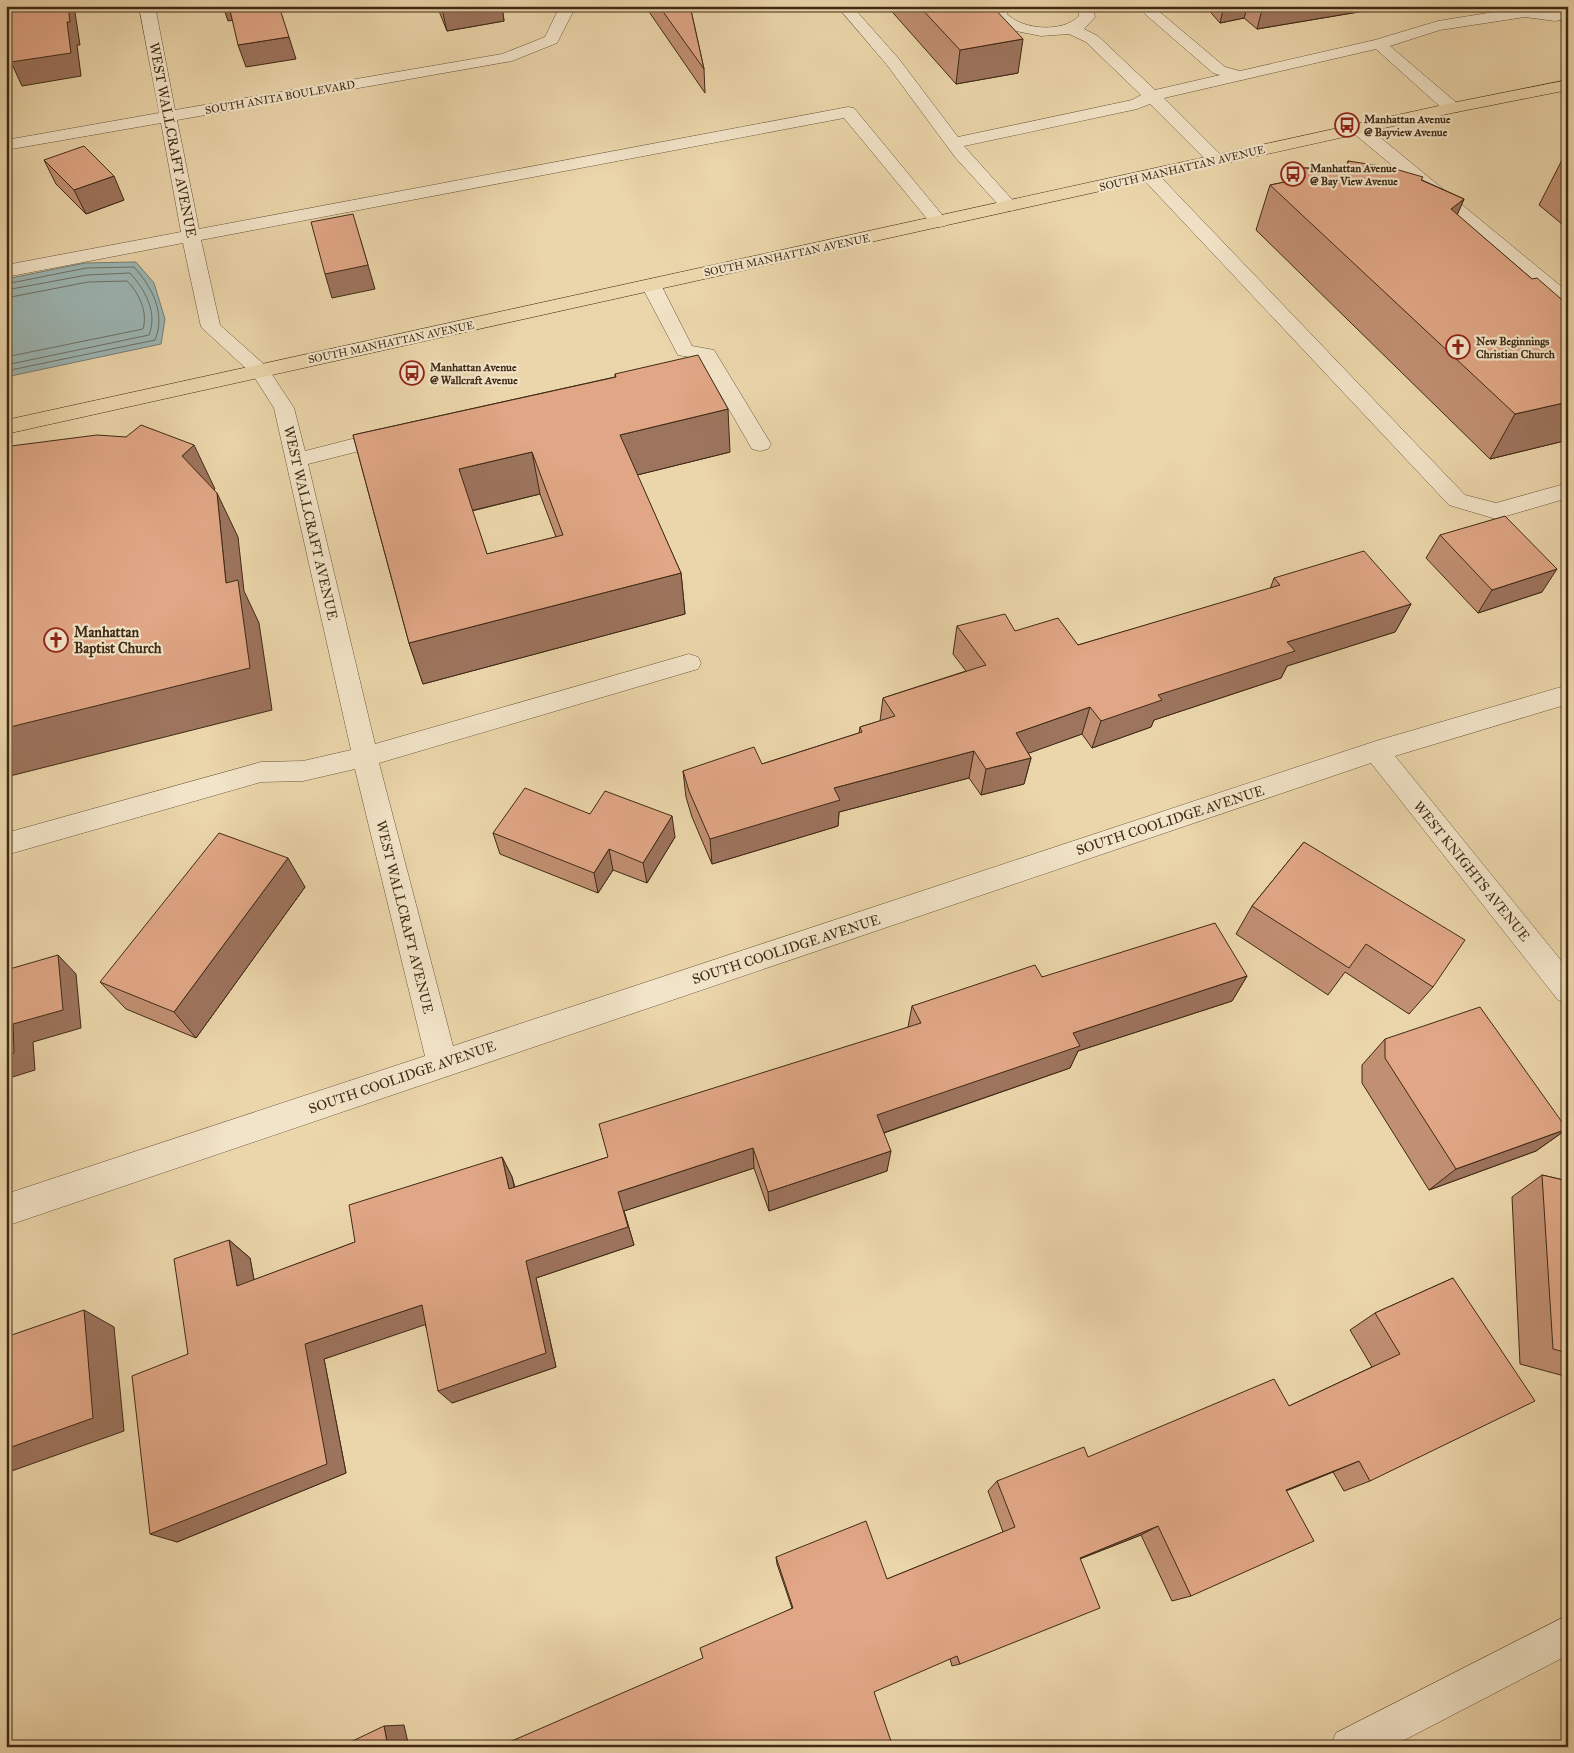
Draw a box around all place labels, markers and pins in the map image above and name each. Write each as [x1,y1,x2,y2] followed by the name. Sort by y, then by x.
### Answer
[1334,112,1360,138] bus stop icon: Manhattan Avenue @ Bayview Avenue
[1364,113,1451,140] place label: Manhattan Avenue @ Bayview Avenue
[1280,161,1306,187] bus stop icon: Manhattan Avenue @ Bay View Avenue
[1310,162,1398,189] place label: Manhattan Avenue @ Bay View Avenue
[1445,334,1471,360] church icon: New Beginnings Christian Church
[1476,335,1556,361] place label: New Beginnings Christian Church
[399,360,425,386] bus stop icon: Manhattan Avenue @ Wallcraft Avenue
[430,361,518,387] place label: Manhattan Avenue @ Wallcraft Avenue
[74,624,162,658] place label: Manhattan Baptist Church
[43,627,69,653] church icon: Manhattan Baptist Church

